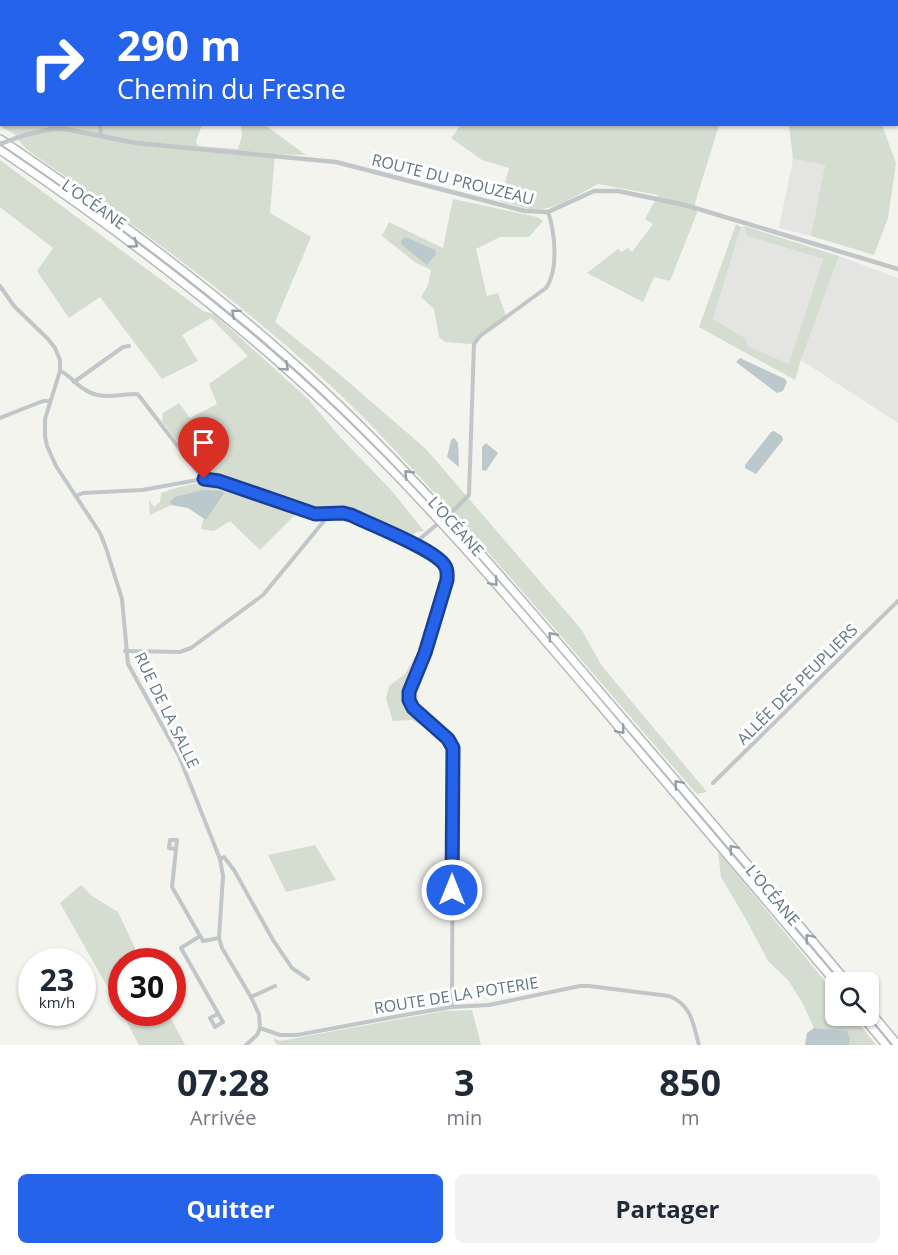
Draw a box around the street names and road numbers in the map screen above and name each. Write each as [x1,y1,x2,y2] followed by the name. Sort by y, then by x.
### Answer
[369,148,537,210] street label: ROUTE DU PROUZEAU
[58,174,130,234] street label: L’OCÉANE
[423,491,489,561] street label: L’OCÉANE
[732,619,862,749] street label: ALLÉE DES PEUPLIERS
[129,648,205,772] street label: RUE DE LA SALLE
[741,860,805,930] street label: L’OCÉANE
[372,971,540,1019] street label: ROUTE DE LA POTERIE

